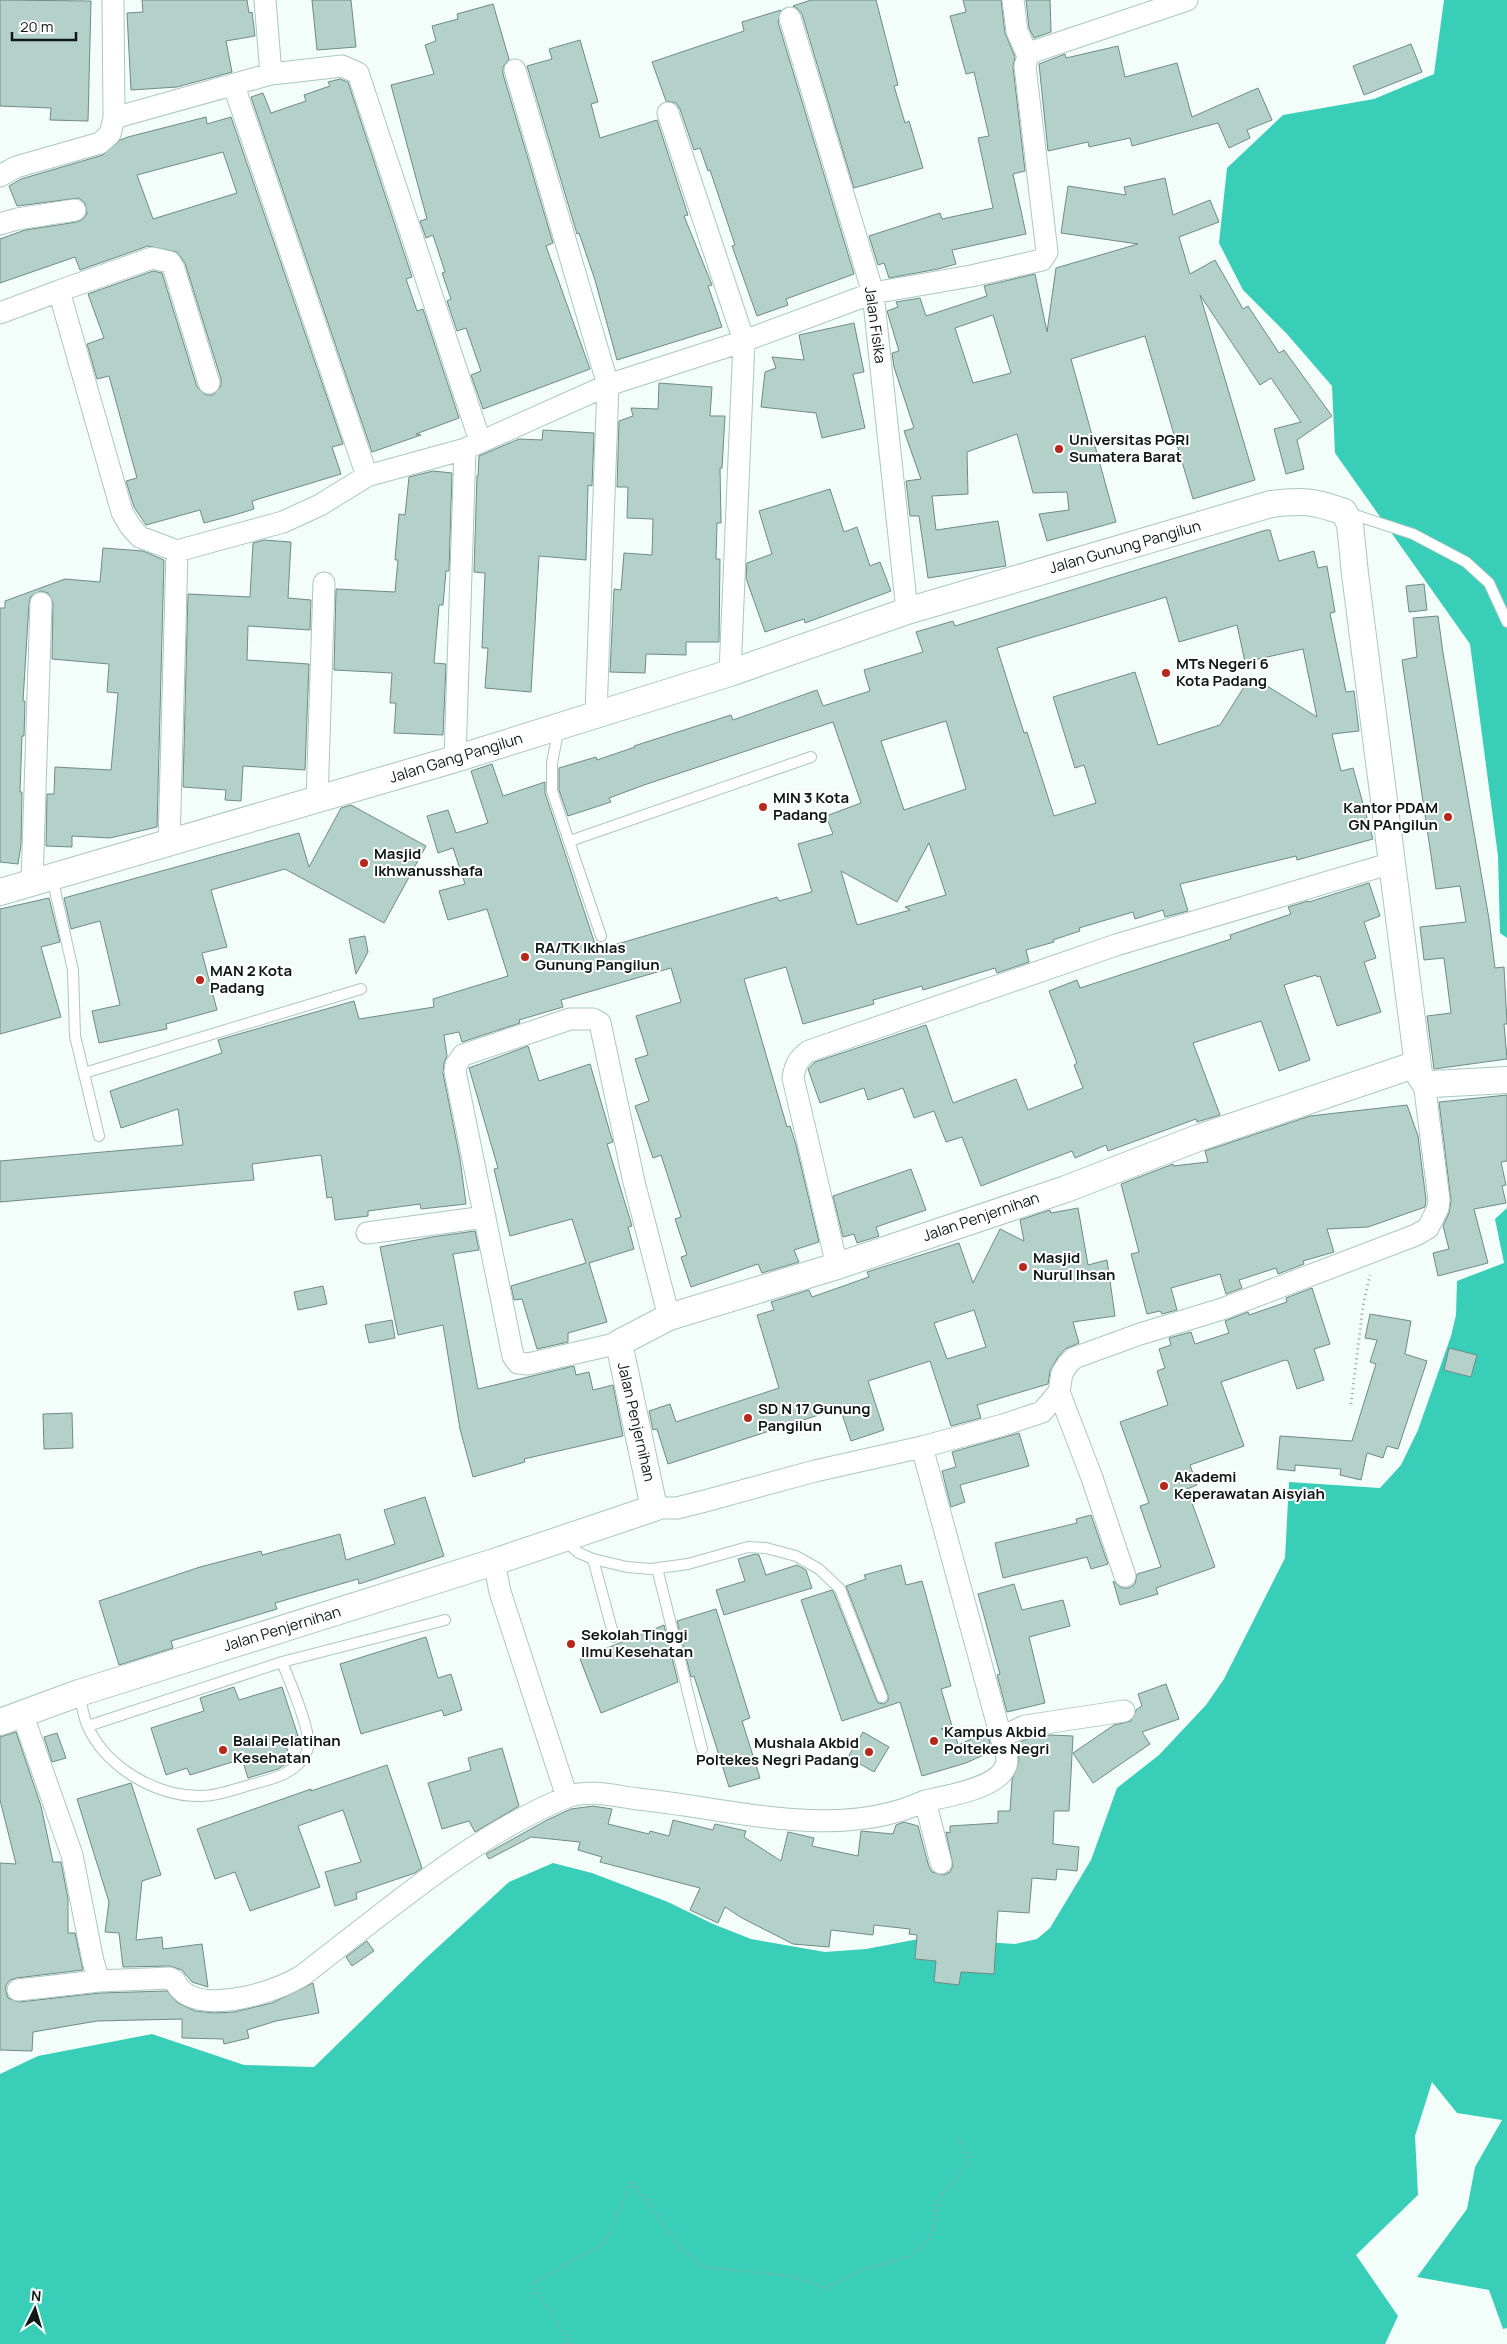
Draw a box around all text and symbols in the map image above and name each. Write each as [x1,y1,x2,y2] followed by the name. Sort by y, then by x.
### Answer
[12,10,76,42] scale bar
[20,16,53,37] text: 20 m
[860,285,891,365] street label: Jalan Fisika
[1069,429,1189,467] place label: Universitas PGRI Sumatera Barat
[1053,443,1065,455] marker: Universitas PGRI Sumatera Barat
[1047,515,1203,578] street label: Jalan Gunung Pangilun
[1176,653,1269,691] place label: MTs Negeri 6 Kota Padang
[1160,667,1172,679] marker: MTs Negeri 6 Kota Padang
[387,727,525,788] street label: Jalan Gang Pangilun
[773,787,849,825] place label: MIN 3 Kota Padang
[1343,797,1438,835] place label: Kantor PDAM GN PAngilun
[757,801,769,813] marker: MIN 3 Kota Padang
[1442,811,1454,823] marker: Kantor PDAM GN PAngilun
[374,843,483,881] place label: Masjid Ikhwanusshafa
[358,857,370,869] marker: Masjid Ikhwanusshafa
[535,937,660,975] place label: RA/TK Ikhlas Gunung Pangilun
[519,951,531,963] marker: RA/TK Ikhlas Gunung Pangilun
[210,960,292,998] place label: MAN 2 Kota Padang
[194,974,206,986] marker: MAN 2 Kota Padang
[920,1187,1042,1246] street label: Jalan Penjernihan
[1033,1247,1115,1285] place label: Masjid Nurul Ihsan
[1017,1261,1029,1273] marker: Masjid Nurul Ihsan
[613,1360,660,1484] street label: Jalan Penjernihan
[758,1398,870,1436] place label: SD N 17 Gunung Pangilun
[742,1412,754,1424] marker: SD N 17 Gunung Pangilun
[1174,1466,1325,1504] place label: Akademi Keperawatan Aisyiah
[1158,1480,1170,1492] marker: Akademi Keperawatan Aisyiah
[220,1601,343,1656] street label: Jalan Penjernihan
[581,1624,693,1662] place label: Sekolah Tinggi Ilmu Kesehatan
[565,1638,577,1650] marker: Sekolah Tinggi Ilmu Kesehatan
[944,1721,1049,1759] place label: Kampus Akbid Poltekes Negri
[233,1730,341,1768] place label: Balai Pelatihan Kesehatan
[696,1732,859,1770] place label: Mushala Akbid Poltekes Negri Padang
[928,1735,940,1747] marker: Kampus Akbid Poltekes Negri
[217,1744,229,1756] marker: Balai Pelatihan Kesehatan
[863,1746,875,1758] marker: Mushala Akbid Poltekes Negri Padang
[10,2284,60,2334] north arrow
[30,2286,42,2305] text: N

